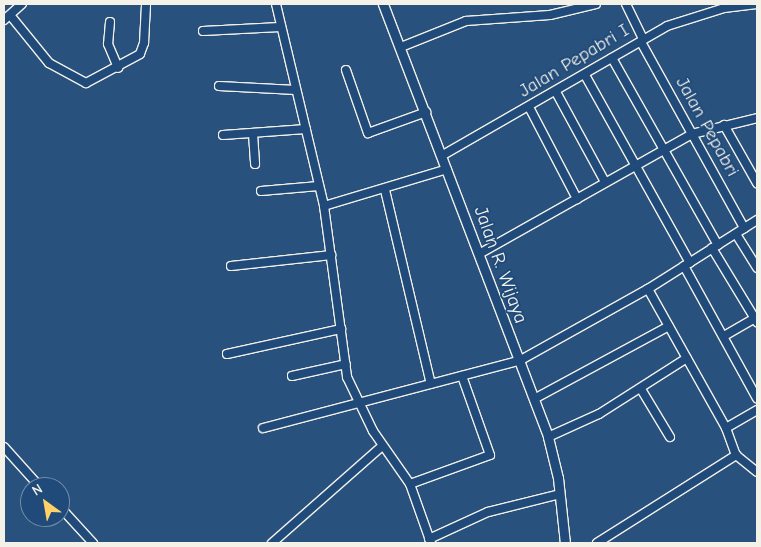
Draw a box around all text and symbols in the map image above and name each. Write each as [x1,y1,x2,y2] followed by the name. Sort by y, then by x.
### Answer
[515,19,633,103] street label: Jalan Pepabri I
[670,73,744,181] street label: Jalan Pepabri
[468,203,532,327] street label: Jalan R. Wijaya
[20,477,70,527] north arrow
[29,480,46,499] text: N

